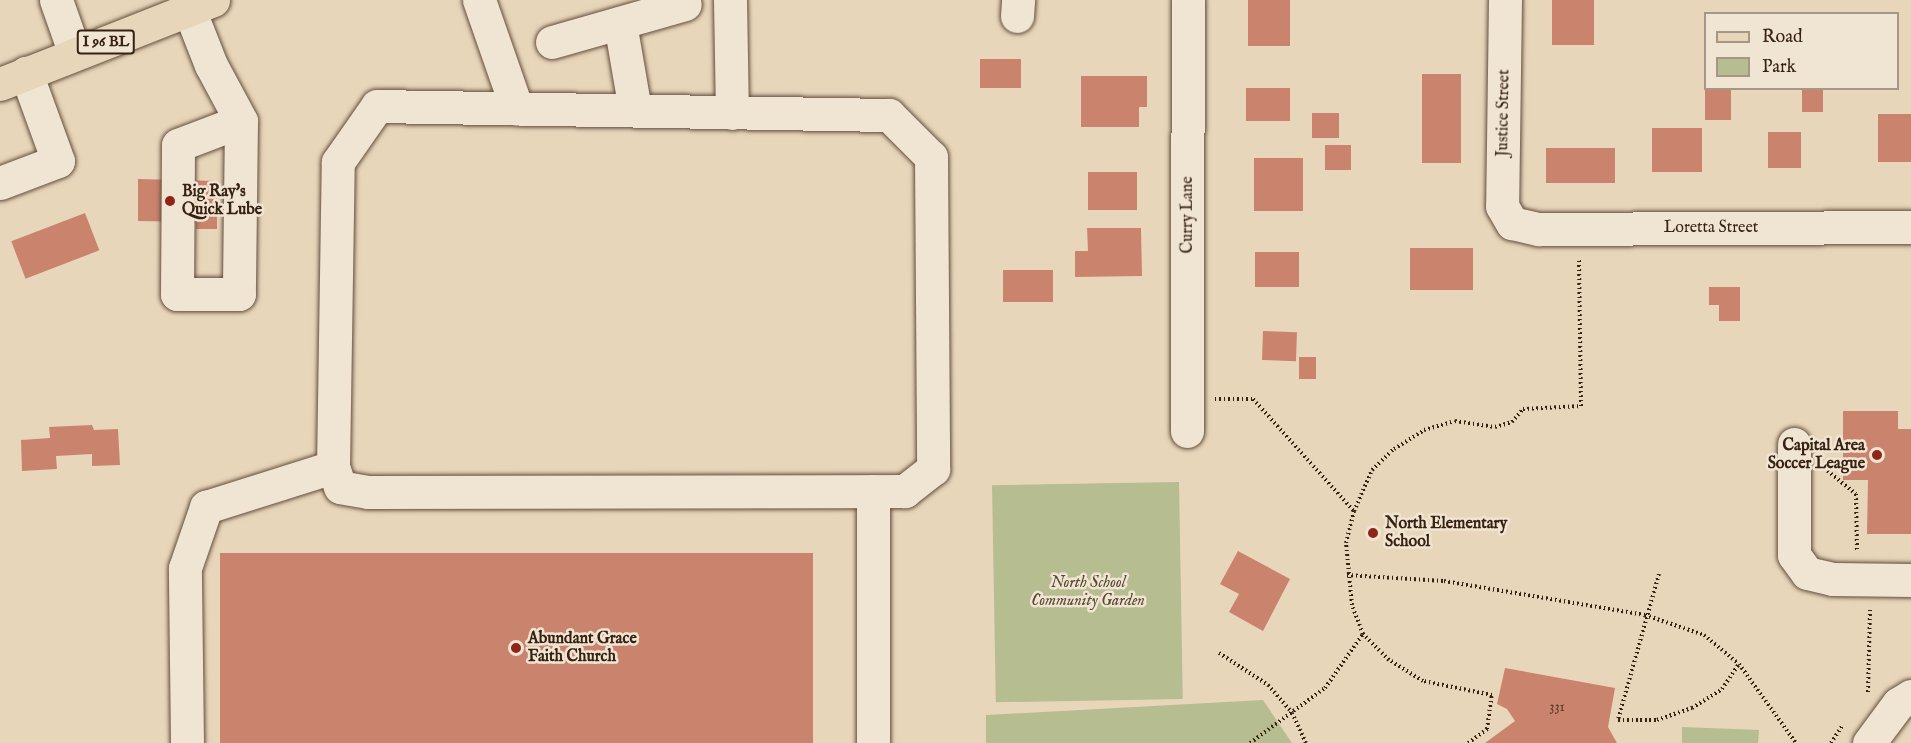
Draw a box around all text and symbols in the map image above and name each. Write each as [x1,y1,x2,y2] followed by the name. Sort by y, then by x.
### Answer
[1704,12,1899,90] legend
[1762,26,1803,49] text: Road
[76,30,136,54] road number: I 96 BL
[1762,56,1796,79] text: Park
[1494,69,1514,157] street label: Justice Street
[1178,176,1198,254] street label: Curry Lane
[182,182,262,220] place label: Big Ray's Quick Lube
[163,194,177,208] marker: Big Ray's Quick Lube
[1664,218,1758,238] street label: Loretta Street
[1768,436,1865,474] place label: Capital Area Soccer League
[1870,448,1884,462] marker: Capital Area Soccer League
[1385,514,1507,552] place label: North Elementary School
[1366,526,1380,540] marker: North Elementary School
[1031,573,1145,611] park label: North School Community Garden
[528,629,637,667] place label: Abundant Grace Faith Church
[509,641,523,655] marker: Abundant Grace Faith Church
[1549,699,1565,715] house number: 331

